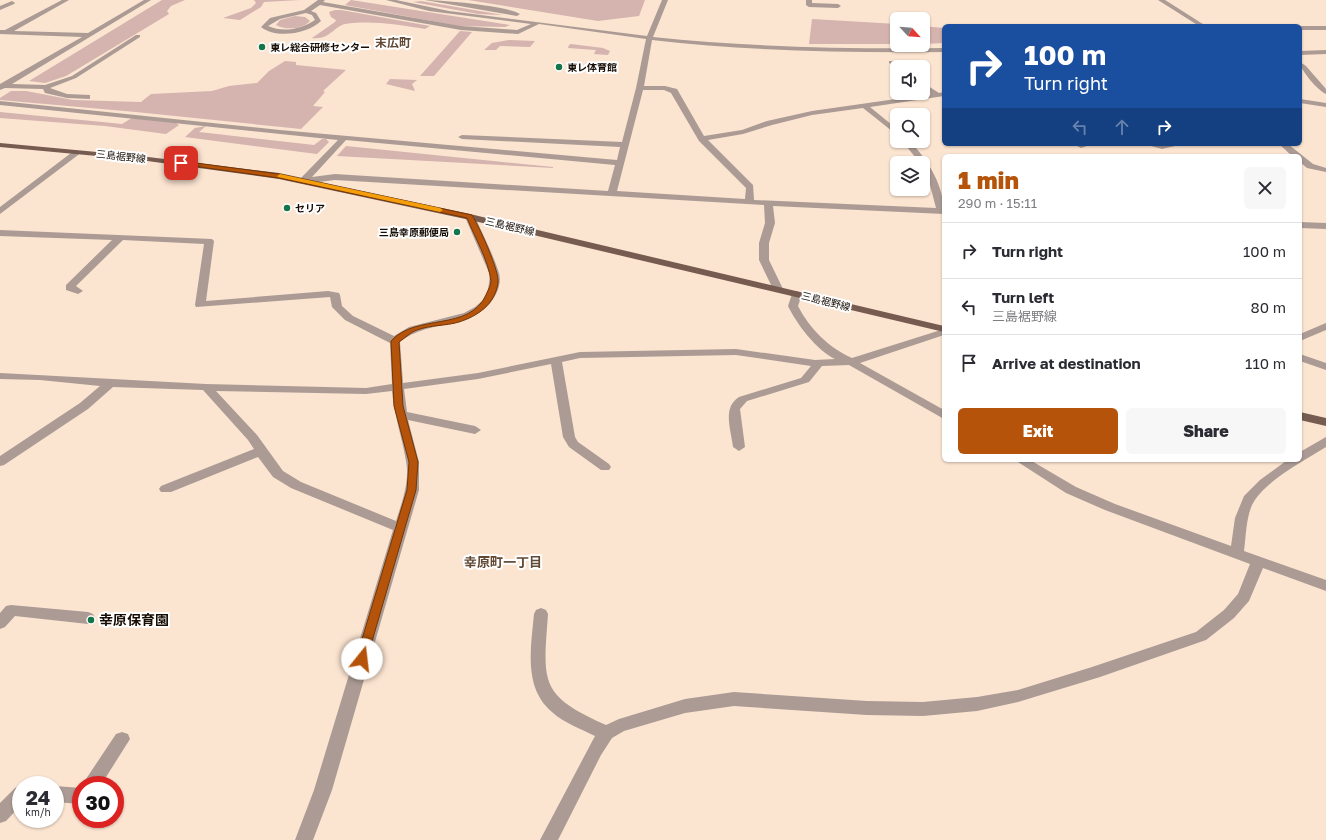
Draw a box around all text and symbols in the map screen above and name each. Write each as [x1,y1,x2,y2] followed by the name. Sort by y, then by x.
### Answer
[890,12,930,52] north arrow
[890,12,930,196] map controls
[375,35,411,50] district label: 末広町
[1024,38,1106,71] text: 100 m
[958,40,1010,92] icon: right
[270,41,370,53] place label: 東レ総合研修センター
[257,42,267,52] marker: 東レ総合研修センター
[890,60,930,100] button: sound
[567,61,617,73] place label: 東レ体育館
[554,62,564,72] marker: 東レ体育館
[1024,72,1108,94] text: Turn right
[890,108,930,148] button: search
[1069,116,1091,138] icon: left
[1111,116,1133,138] icon: ahead
[1153,116,1175,138] icon: right
[164,146,198,180] pin
[96,147,146,165] street label: 三島裾野線
[170,152,192,174] icon: arrive
[890,156,930,196] button: layers
[958,165,1019,194] text: 1 min
[1244,167,1286,209] button: close
[958,195,1037,211] text: 290 m · 15:11
[295,202,325,214] place label: セリア
[282,203,292,213] marker: セリア
[484,215,536,237] street label: 三島裾野線
[379,226,449,238] place label: 三島幸原郵便局
[452,227,462,237] marker: 三島幸原郵便局
[958,240,980,262] icon: right
[992,242,1063,260] text: Turn right
[1243,242,1286,260] text: 100 m
[992,288,1054,306] text: Turn left
[800,289,852,313] street label: 三島裾野線
[958,296,980,318] icon: left
[1251,298,1286,316] text: 80 m
[992,308,1057,324] text: 三島裾野線
[958,352,980,374] icon: arrive
[992,354,1141,372] text: Arrive at destination
[1245,354,1286,372] text: 110 m
[958,408,1118,454] button: Exit
[1126,408,1286,454] button: Share
[464,554,542,570] district label: 幸原町一丁目
[99,611,169,628] place label: 幸原保育園
[86,615,96,625] marker: 幸原保育園
[341,638,383,680] position arrow
[72,776,124,828] speed limit sign: 30
[26,785,50,809] text: 24
[25,806,51,818] text: km/h

